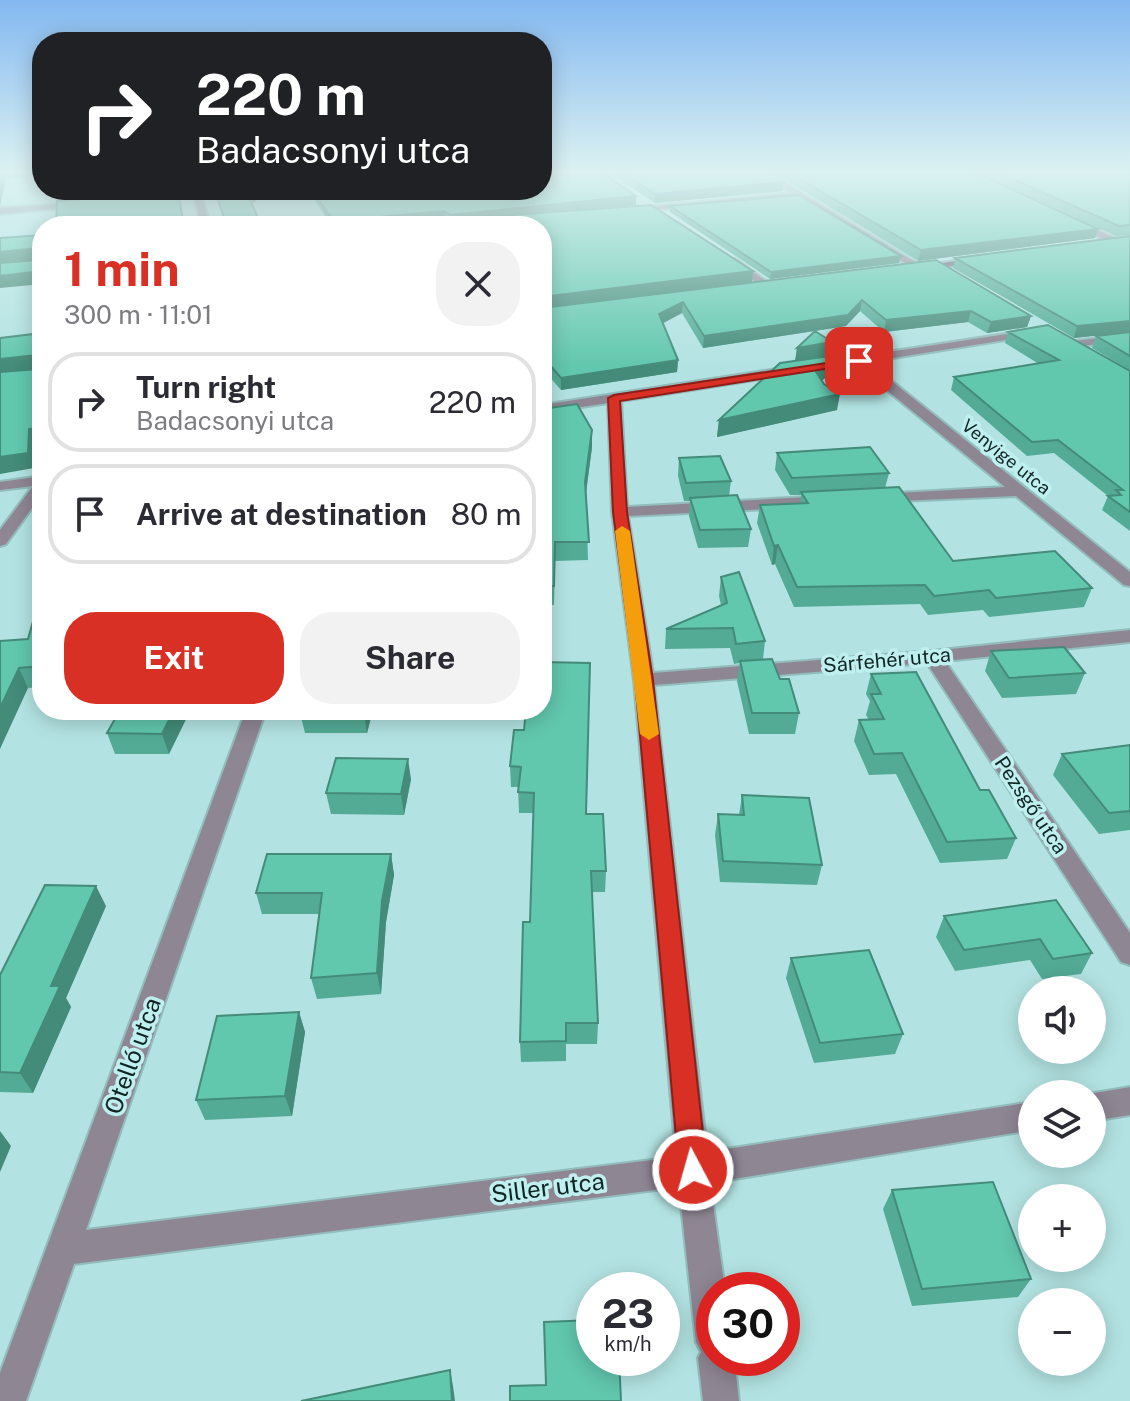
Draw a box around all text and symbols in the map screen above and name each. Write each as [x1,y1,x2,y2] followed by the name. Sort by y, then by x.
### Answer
[196,62,366,128] text: 220 m
[64,64,168,168] icon: right
[196,129,470,171] text: Badacsonyi utca
[64,240,180,297] text: 1 min
[436,242,520,326] button: close
[64,299,213,330] text: 300 m · 11:01
[825,327,893,395] pin
[837,339,881,383] icon: arrive
[136,369,276,405] text: Turn right
[68,380,112,424] icon: right
[429,384,516,420] text: 220 m
[136,405,334,436] text: Badacsonyi utca
[958,415,1055,499] street label: Venyige utca
[68,492,112,536] icon: arrive
[136,496,427,532] text: Arrive at destination
[451,496,522,532] text: 80 m
[64,612,284,704] button: Exit
[300,612,520,704] button: Share
[822,642,952,678] street label: Sárfehér utca
[990,752,1072,858] street label: Pezsgő utca
[1018,976,1106,1376] map controls
[1018,976,1106,1064] button: sound
[98,994,166,1118] street label: Otelló utca
[1018,1080,1106,1168] button: layers
[651,1128,735,1212] position arrow
[490,1166,606,1208] street label: Siller utca
[1018,1184,1106,1272] button: +
[696,1272,800,1376] speed limit sign: 30
[1018,1288,1106,1376] button: −
[602,1290,654,1337] text: 23
[604,1332,652,1356] text: km/h

